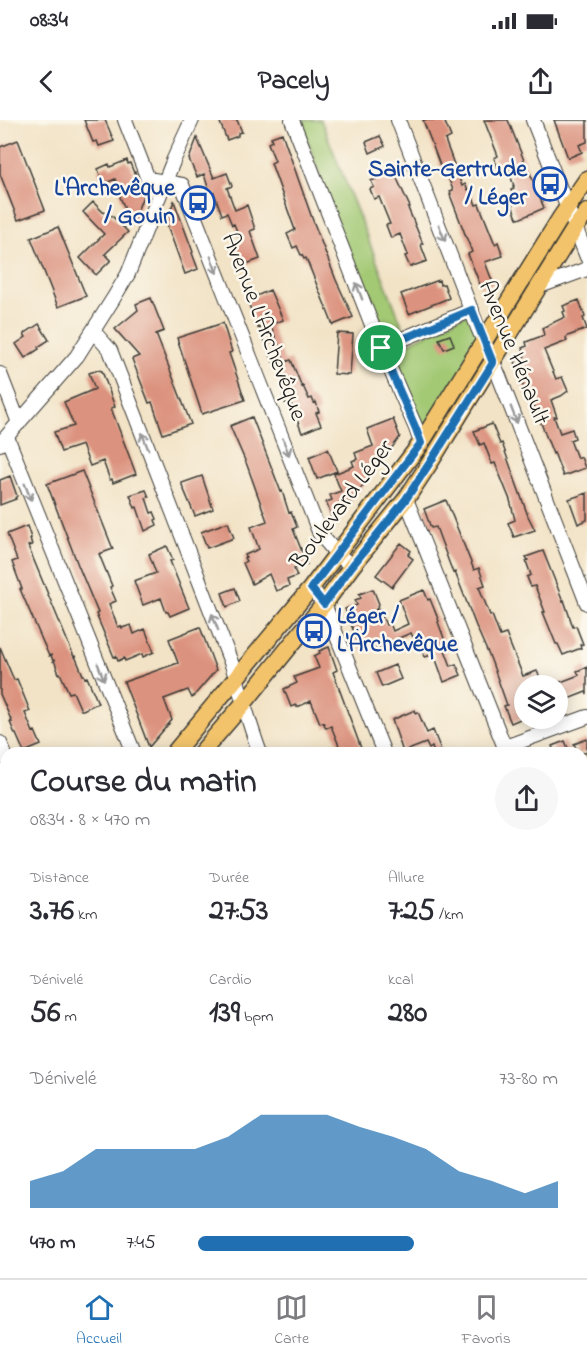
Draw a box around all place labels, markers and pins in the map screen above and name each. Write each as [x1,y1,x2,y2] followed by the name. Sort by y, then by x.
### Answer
[368,153,528,217] place label: Sainte-Gertrude / Léger
[532,166,568,202] bus stop icon: Sainte-Gertrude / Léger
[54,172,176,235] place label: L'Archevêque / Gouin
[180,185,216,221] bus stop icon: L'Archevêque / Gouin
[355,322,406,373] pin
[337,600,459,663] place label: Léger / L'Archevêque
[296,613,332,649] bus stop icon: Léger / L'Archevêque

